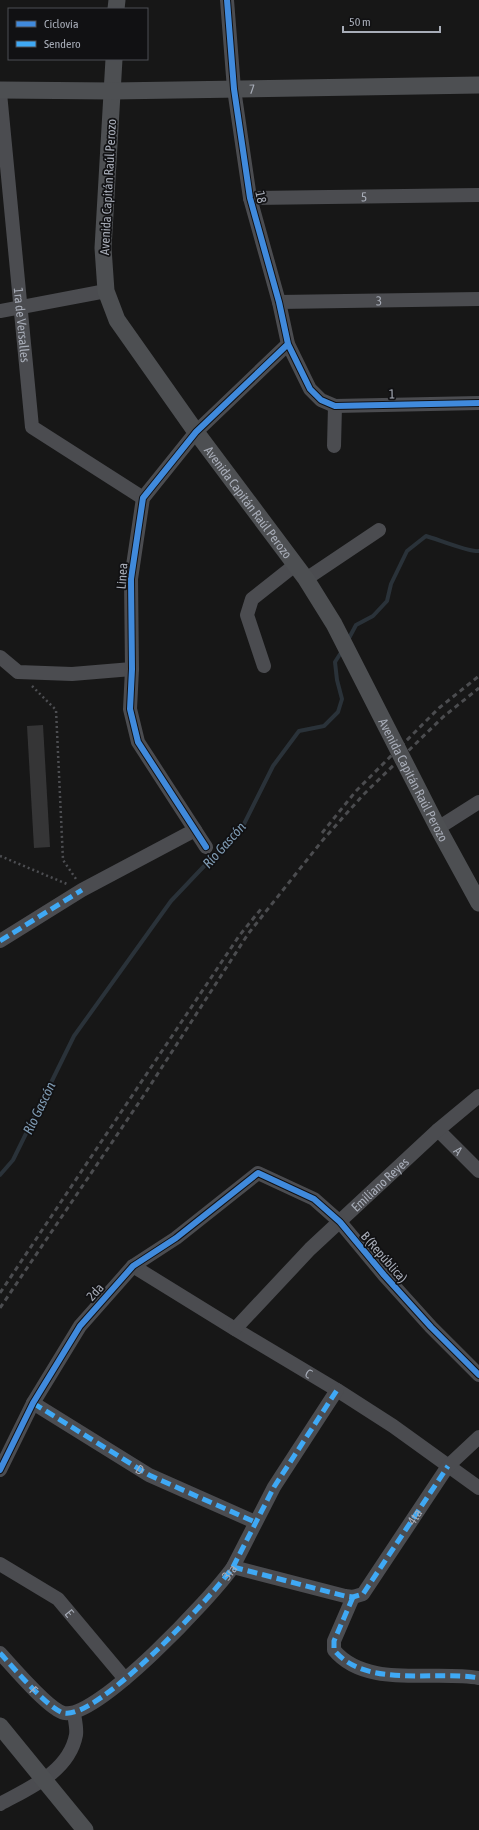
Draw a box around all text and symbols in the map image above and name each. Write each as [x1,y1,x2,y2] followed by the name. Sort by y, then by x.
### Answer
[8,8,148,60] legend
[343,8,440,34] scale bar
[349,15,371,29] text: 50 m
[44,17,78,31] text: Ciclovía
[44,37,81,51] text: Sendero
[249,81,255,96] street label: 7
[97,119,119,255] street label: Avenida Capitán Raúl Perozo
[252,189,270,205] street label: 18
[361,189,367,204] street label: 5
[11,287,33,363] street label: 1ra de Versalles
[376,293,382,308] street label: 3
[389,386,395,402] street label: 1
[202,443,295,561] street label: Avenida Capitán Raúl Perozo
[114,562,130,590] street label: Linea
[376,716,451,844] street label: Avenida Capitán Raúl Perozo
[199,819,249,871] water label: Río Gascón
[20,1079,59,1137] water label: Río Gascón
[451,1143,467,1159] street label: A
[348,1154,412,1214] street label: Emiliano Reyes
[358,1229,410,1285] street label: B (República)
[83,1280,107,1304] street label: 2da
[303,1365,315,1381] street label: C
[133,1461,147,1478] street label: D
[404,1506,425,1527] street label: 4ta
[219,1561,240,1583] street label: 3ra
[62,1606,78,1620] street label: E
[27,1683,42,1698] street label: F

